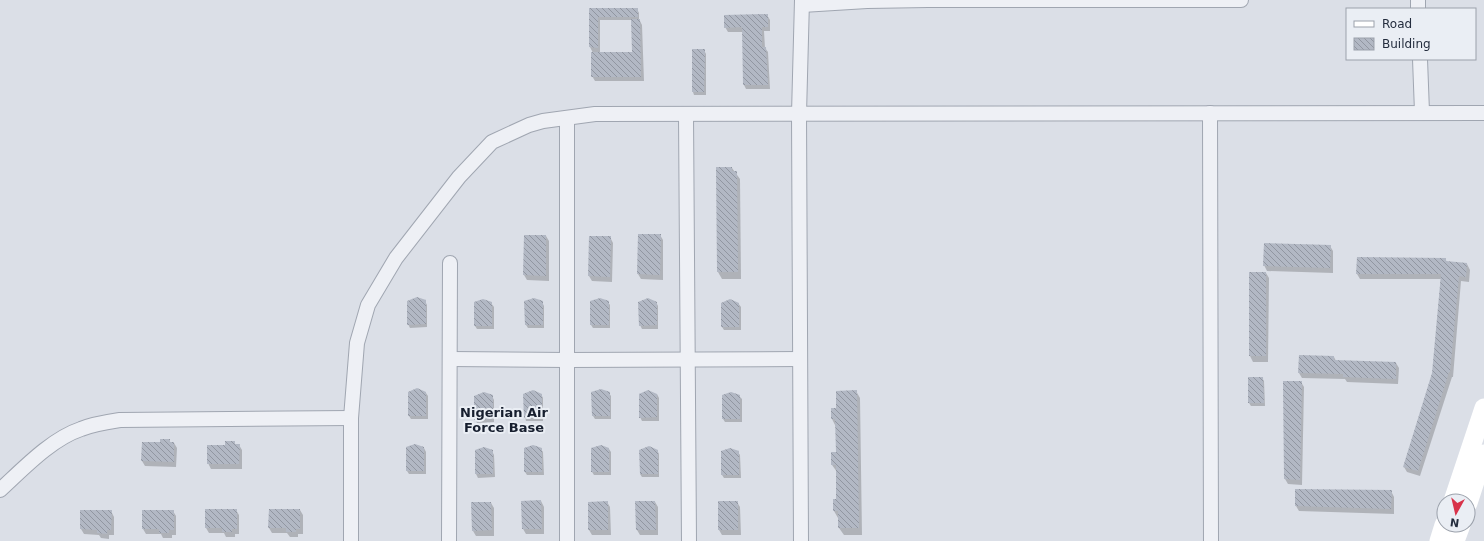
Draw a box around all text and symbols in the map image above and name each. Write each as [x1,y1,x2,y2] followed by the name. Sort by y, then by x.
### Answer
[1346,8,1476,60] legend
[1382,17,1412,31] text: Road
[1382,37,1431,51] text: Building
[460,405,548,435] district label: Nigerian Air Force Base
[1436,493,1476,533] north arrow
[1449,515,1460,529] text: N

